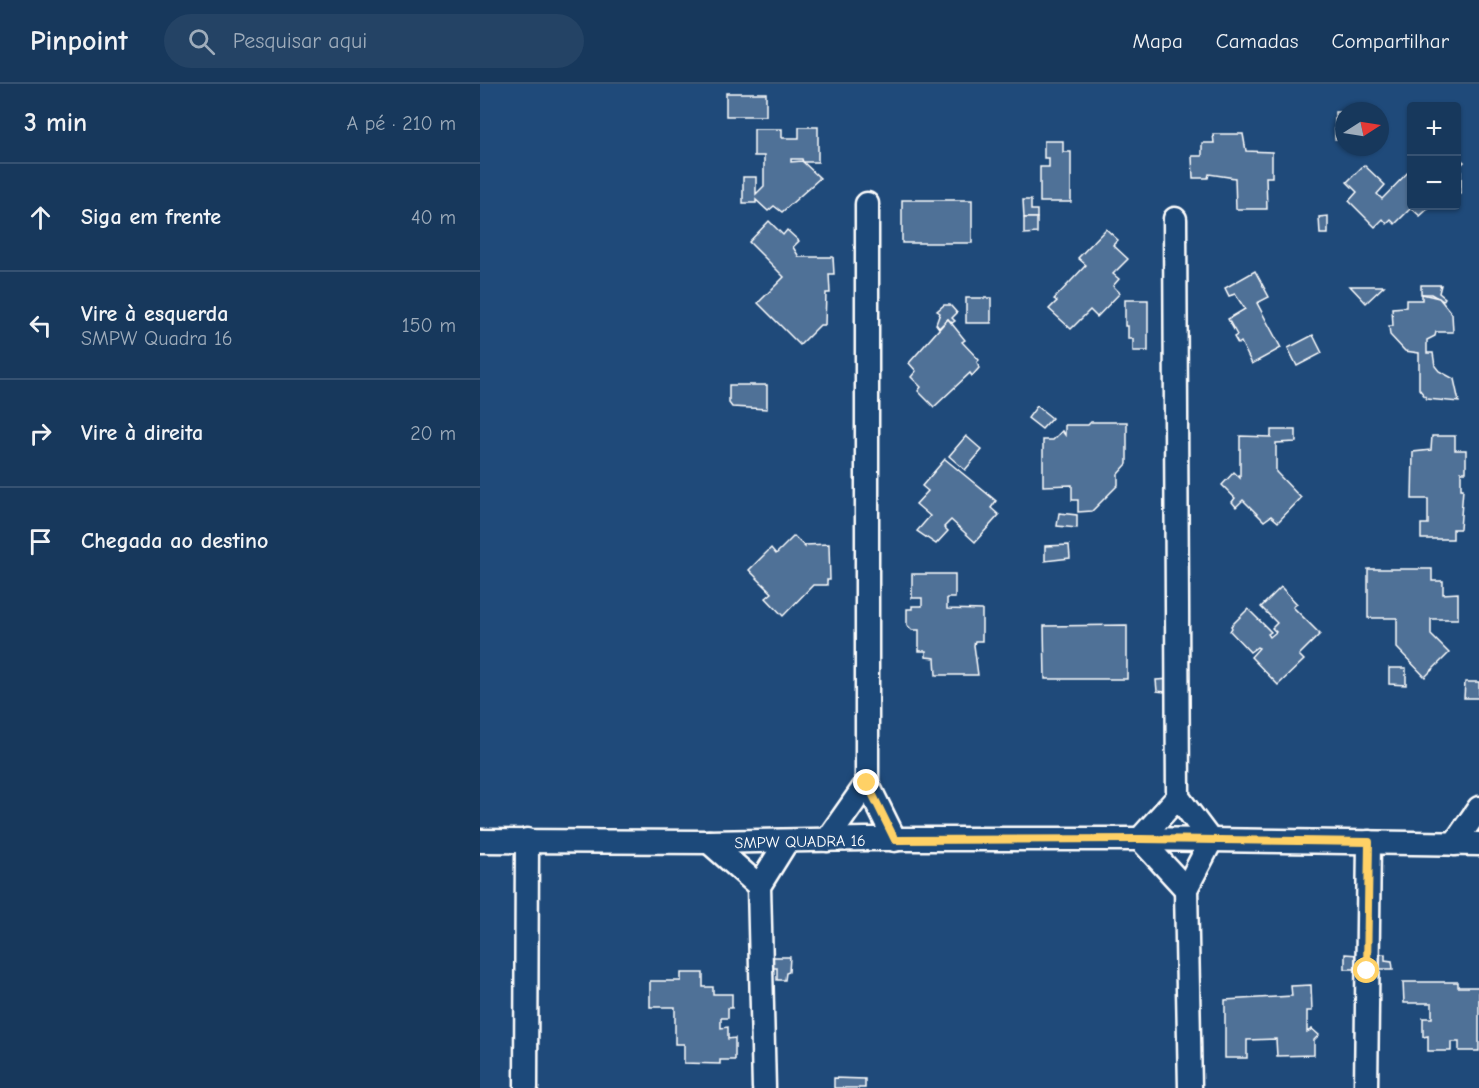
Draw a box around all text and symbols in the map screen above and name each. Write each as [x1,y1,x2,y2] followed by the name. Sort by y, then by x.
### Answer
[164,14,584,68] search box
[30,25,128,57] text: Pinpoint
[185,25,218,58] icon: search
[233,28,367,54] text: Pesquisar aqui
[1132,29,1183,53] text: Mapa
[1216,29,1299,53] text: Camadas
[1332,29,1449,53] text: Compartilhar
[1335,102,1389,156] north arrow
[1407,102,1461,210] map controls
[1407,102,1461,156] button: +
[24,108,87,138] text: 3 min
[346,112,456,135] text: A pé · 210 m
[1407,156,1461,210] button: −
[24,201,57,234] icon: ahead
[81,204,221,230] text: Siga em frente
[411,206,456,229] text: 40 m
[81,301,229,327] text: Vire à esquerda
[24,309,57,342] icon: left
[402,314,456,337] text: 150 m
[81,327,233,350] text: SMPW Quadra 16
[24,417,57,450] icon: right
[81,420,203,446] text: Vire à direita
[410,422,456,445] text: 20 m
[24,525,57,558] icon: arrive
[81,528,268,554] text: Chegada ao destino
[853,769,879,795] route end
[734,832,866,852] street label: SMPW QUADRA 16
[1353,957,1379,983] route start

